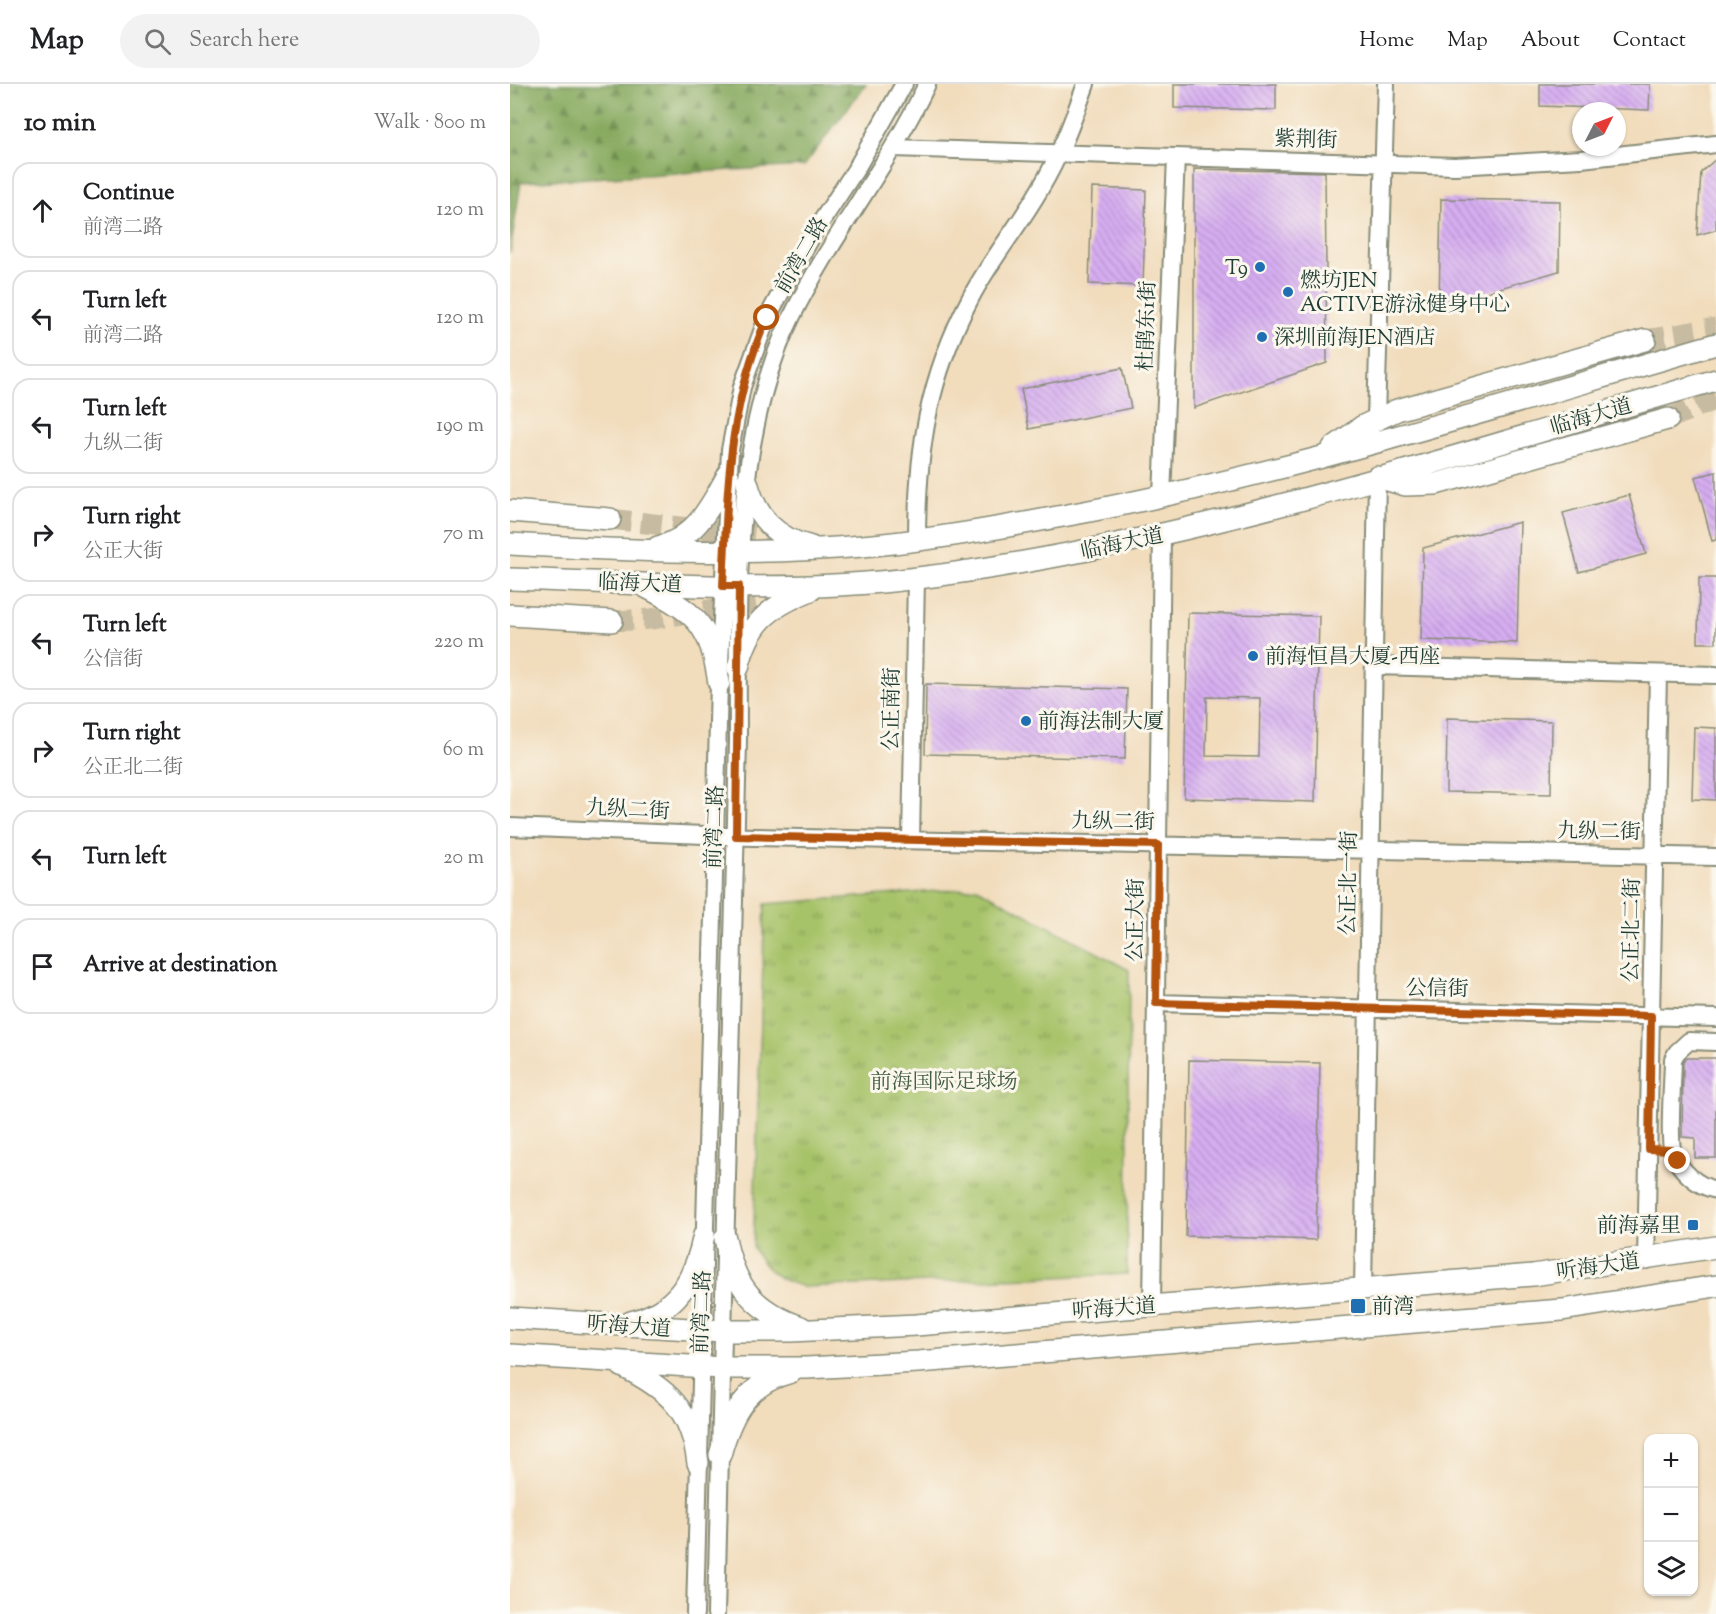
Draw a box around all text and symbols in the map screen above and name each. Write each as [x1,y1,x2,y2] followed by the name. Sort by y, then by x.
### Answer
[120,14,540,68] search box
[30,21,84,61] text: Map
[141,25,174,58] icon: search
[189,25,299,57] text: Search here
[1359,26,1414,56] text: Home
[1447,26,1488,56] text: Map
[1521,26,1580,56] text: About
[1613,26,1686,56] text: Contact
[1572,102,1626,156] north arrow
[24,105,96,142] text: 10 min
[374,109,486,138] text: Walk · 800 m
[1274,125,1338,157] street label: 紫荆街
[83,178,174,210] text: Continue
[26,194,59,227] icon: ahead
[436,196,484,225] text: 120 m
[769,212,837,300] street label: 前湾二路
[83,214,163,243] text: 前湾二路
[1225,254,1248,284] place label: T9
[1253,260,1267,274] marker: T9
[1300,267,1510,321] place label: 燃坊JEN ACTIVE游泳健身中心
[1131,280,1165,372] street label: 杜鹃东1街
[1281,285,1295,299] marker: 燃坊JEN ACTIVE游泳健身中心
[83,286,166,318] text: Turn left
[26,302,59,335] icon: left
[436,304,484,333] text: 120 m
[753,304,779,330] route start
[83,322,163,351] text: 前湾二路
[1274,324,1436,354] place label: 深圳前海JEN酒店
[1255,330,1269,344] marker: 深圳前海JEN酒店
[1547,392,1636,444] street label: 临海大道
[83,394,166,426] text: Turn left
[26,410,59,443] icon: left
[436,412,484,441] text: 190 m
[83,430,163,459] text: 九纵二街
[83,502,180,534] text: Turn right
[26,518,59,551] icon: right
[443,520,484,549] text: 70 m
[1078,522,1167,568] street label: 临海大道
[83,538,163,567] text: 公正大街
[597,569,682,601] street label: 临海大道
[83,610,166,642] text: Turn left
[26,626,59,659] icon: left
[434,628,484,657] text: 220 m
[1265,643,1440,673] place label: 前海恒昌大厦-西座
[83,646,143,675] text: 公信街
[1246,649,1260,663] marker: 前海恒昌大厦-西座
[877,667,909,751] street label: 公正南街
[1038,708,1164,738] place label: 前海法制大厦
[1019,714,1033,728] marker: 前海法制大厦
[83,718,180,750] text: Turn right
[26,734,59,767] icon: right
[443,736,484,765] text: 60 m
[83,754,183,783] text: 公正北二街
[700,785,732,870] street label: 前湾二路
[585,794,671,828] street label: 九纵二街
[1071,807,1155,839] street label: 九纵二街
[1557,817,1641,849] street label: 九纵二街
[1334,830,1366,936] street label: 公正北一街
[26,842,59,875] icon: left
[83,842,166,874] text: Turn left
[443,844,484,873] text: 20 m
[1617,877,1649,983] street label: 公正北二街
[1121,878,1153,962] street label: 公正大街
[26,950,59,983] icon: arrive
[83,950,278,982] text: Arrive at destination
[1405,974,1469,1006] street label: 公信街
[871,1068,1018,1098] park label: 前海国际足球场
[1664,1147,1690,1173] route end
[1597,1212,1681,1242] place label: 前海嘉里
[1686,1218,1700,1232] marker: 前海嘉里
[1555,1247,1642,1289] street label: 听海大道
[687,1270,719,1355] street label: 前湾二路
[1071,1292,1157,1328] street label: 听海大道
[1372,1293,1414,1323] place label: 前湾
[1349,1297,1367,1315] marker: 前湾
[586,1310,672,1346] street label: 听海大道
[1644,1434,1698,1596] map controls
[1644,1434,1698,1488] button: +
[1644,1488,1698,1542] button: −
[1644,1542,1698,1596] button: layers

